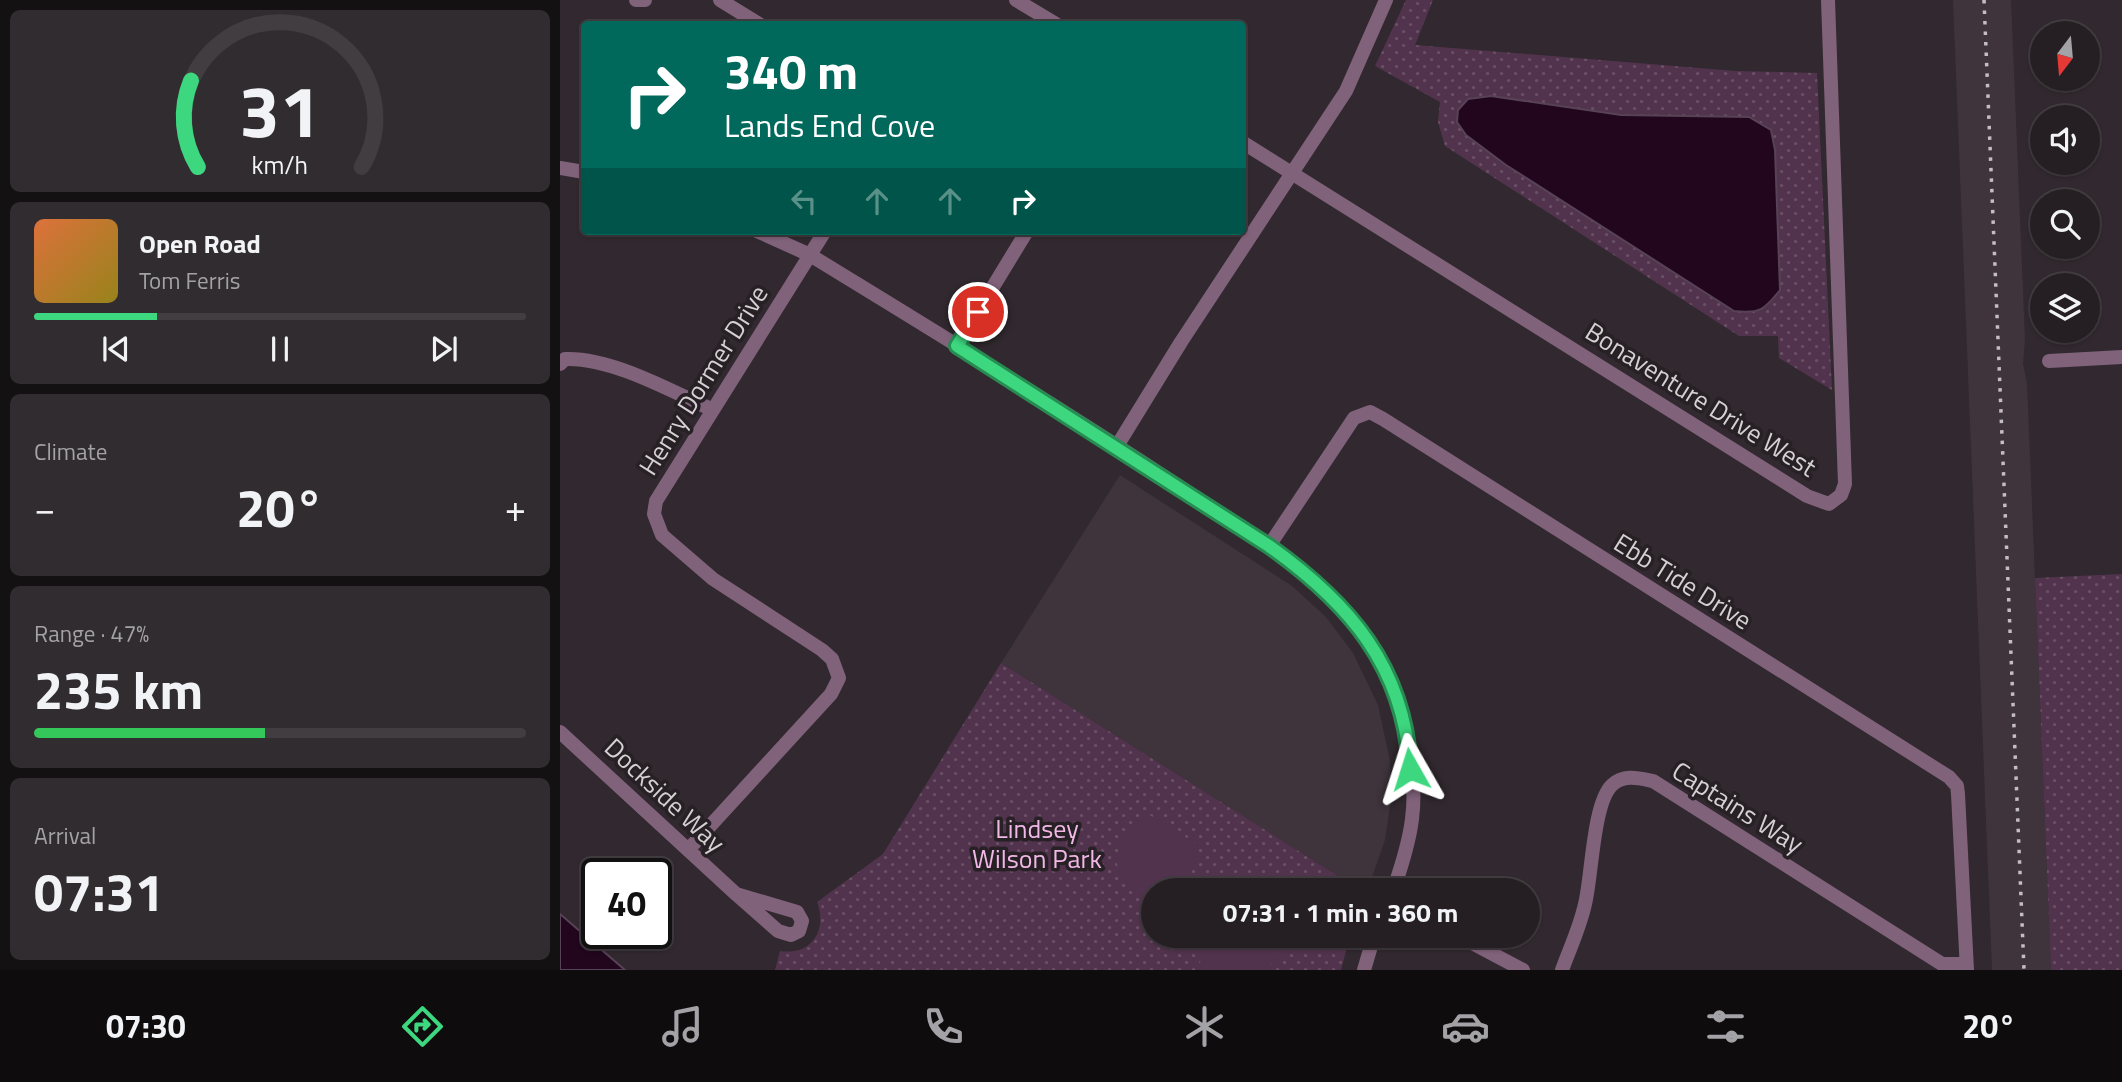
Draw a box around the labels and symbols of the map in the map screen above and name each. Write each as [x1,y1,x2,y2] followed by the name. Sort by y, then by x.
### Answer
[2030,21,2100,91] north arrow
[629,277,777,483] street label: Henry Dormer Drive
[948,282,1008,342] pin
[1578,312,1824,486] street label: Bonaventure Drive West
[1606,523,1760,639] street label: Ebb Tide Drive
[596,729,734,861] street label: Dockside Way
[1373,732,1447,806] position arrow
[1665,751,1811,863] street label: Captains Way
[972,809,1102,878] park label: Lindsey Wilson Park
[581,858,672,949] speed limit sign: 40

